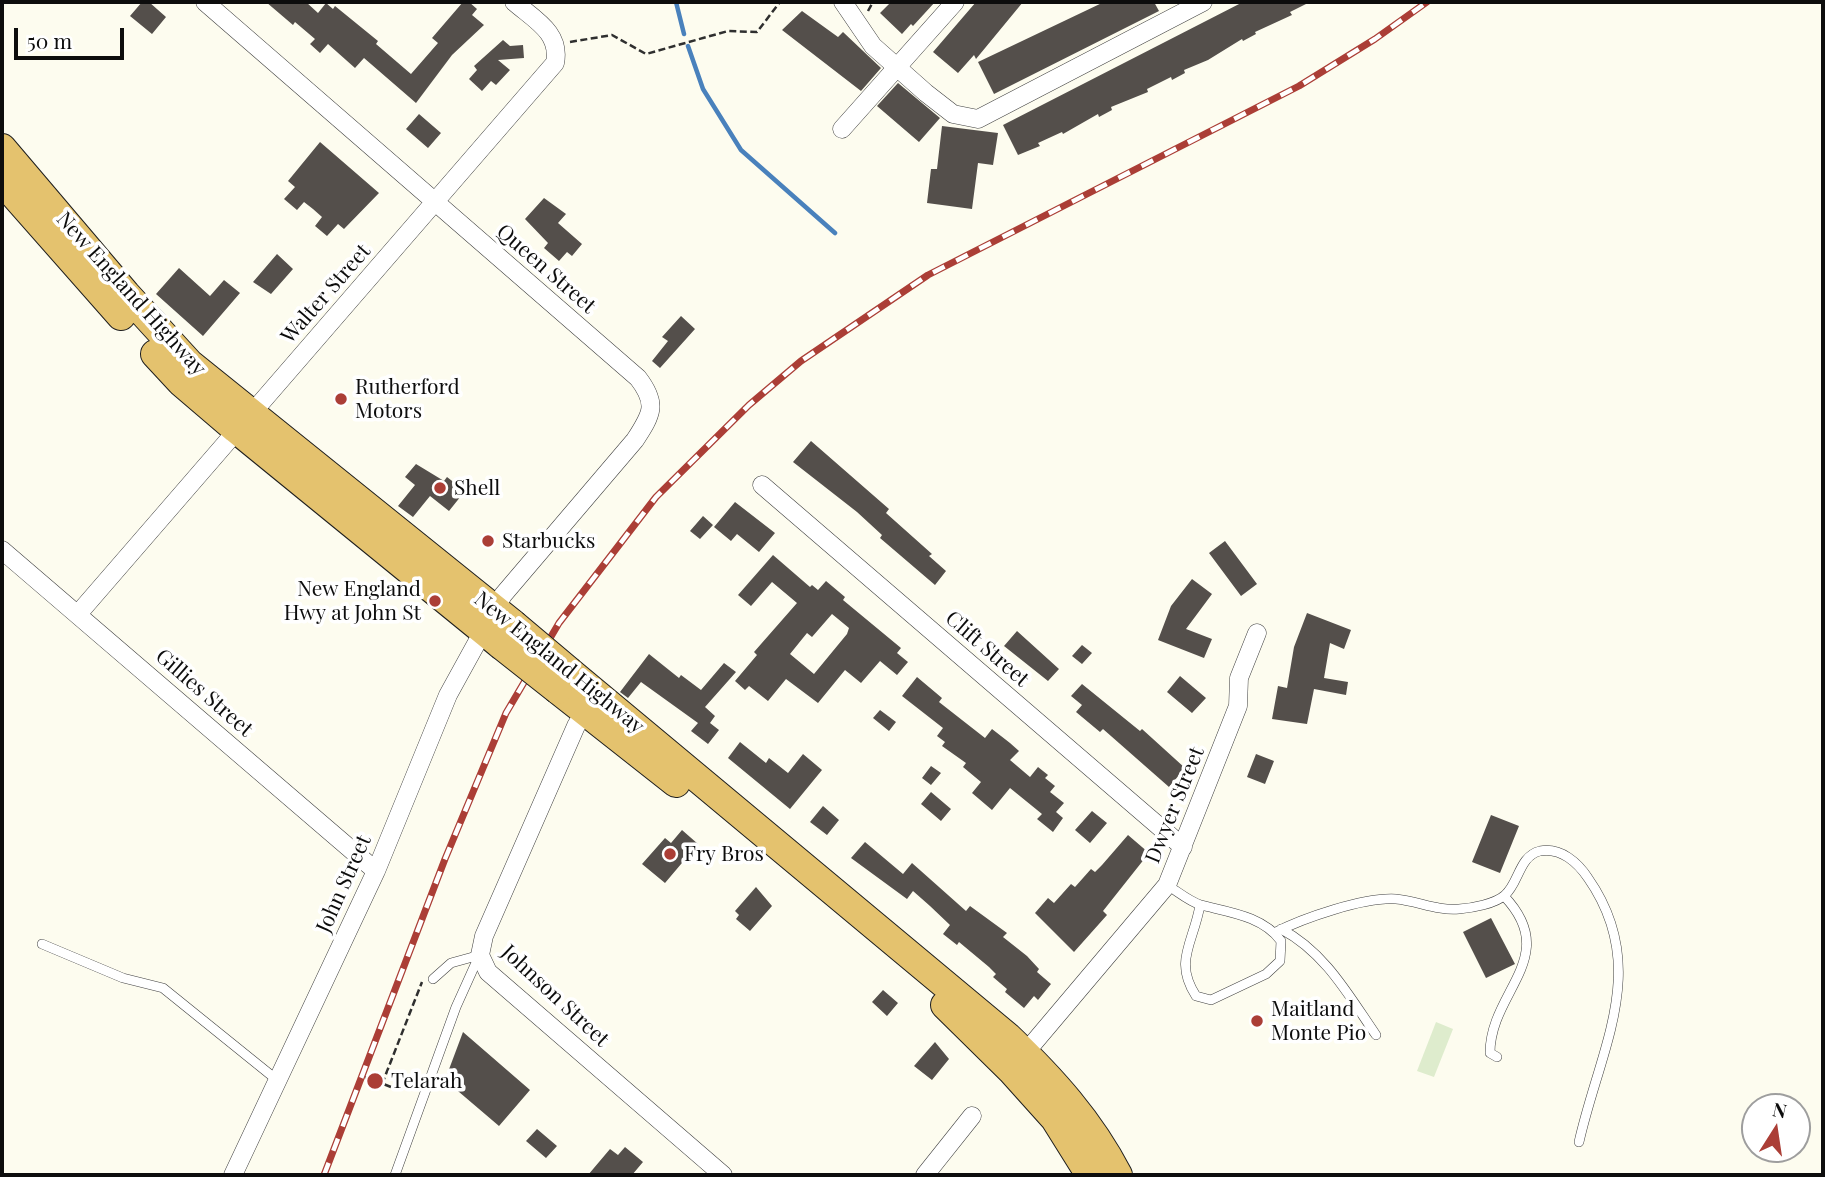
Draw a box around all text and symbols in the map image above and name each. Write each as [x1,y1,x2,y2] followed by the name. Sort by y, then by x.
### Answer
[18,14,128,58] scale bar
[27,26,72,54] text: 50 m
[51,207,211,381] street label: New England Highway
[491,219,601,319] street label: Queen Street
[276,239,376,349] street label: Walter Street
[355,374,460,424] place label: Rutherford Motors
[333,391,349,407] marker: Rutherford Motors
[454,475,500,501] place label: Shell
[432,480,448,496] marker: Shell
[502,528,595,554] place label: Starbucks
[480,533,496,549] marker: Starbucks
[284,576,421,626] place label: New England Hwy at John St
[469,587,649,739] street label: New England Highway
[427,593,443,609] marker: New England Hwy at John St
[940,606,1034,692] street label: Clift Street
[150,644,258,742] street label: Gillies Street
[1140,743,1210,867] street label: Dwyer Street
[311,831,377,937] street label: John Street
[684,841,764,867] place label: Fry Bros
[662,846,678,862] marker: Fry Bros
[496,940,614,1052] street label: Johnson Street
[1271,996,1366,1046] place label: Maitland Monte Pio
[1249,1013,1265,1029] marker: Maitland Monte Pio
[391,1068,462,1094] place label: Telarah
[365,1071,385,1091] marker: Telarah
[1741,1093,1811,1163] north arrow
[1771,1095,1789,1124] text: N

